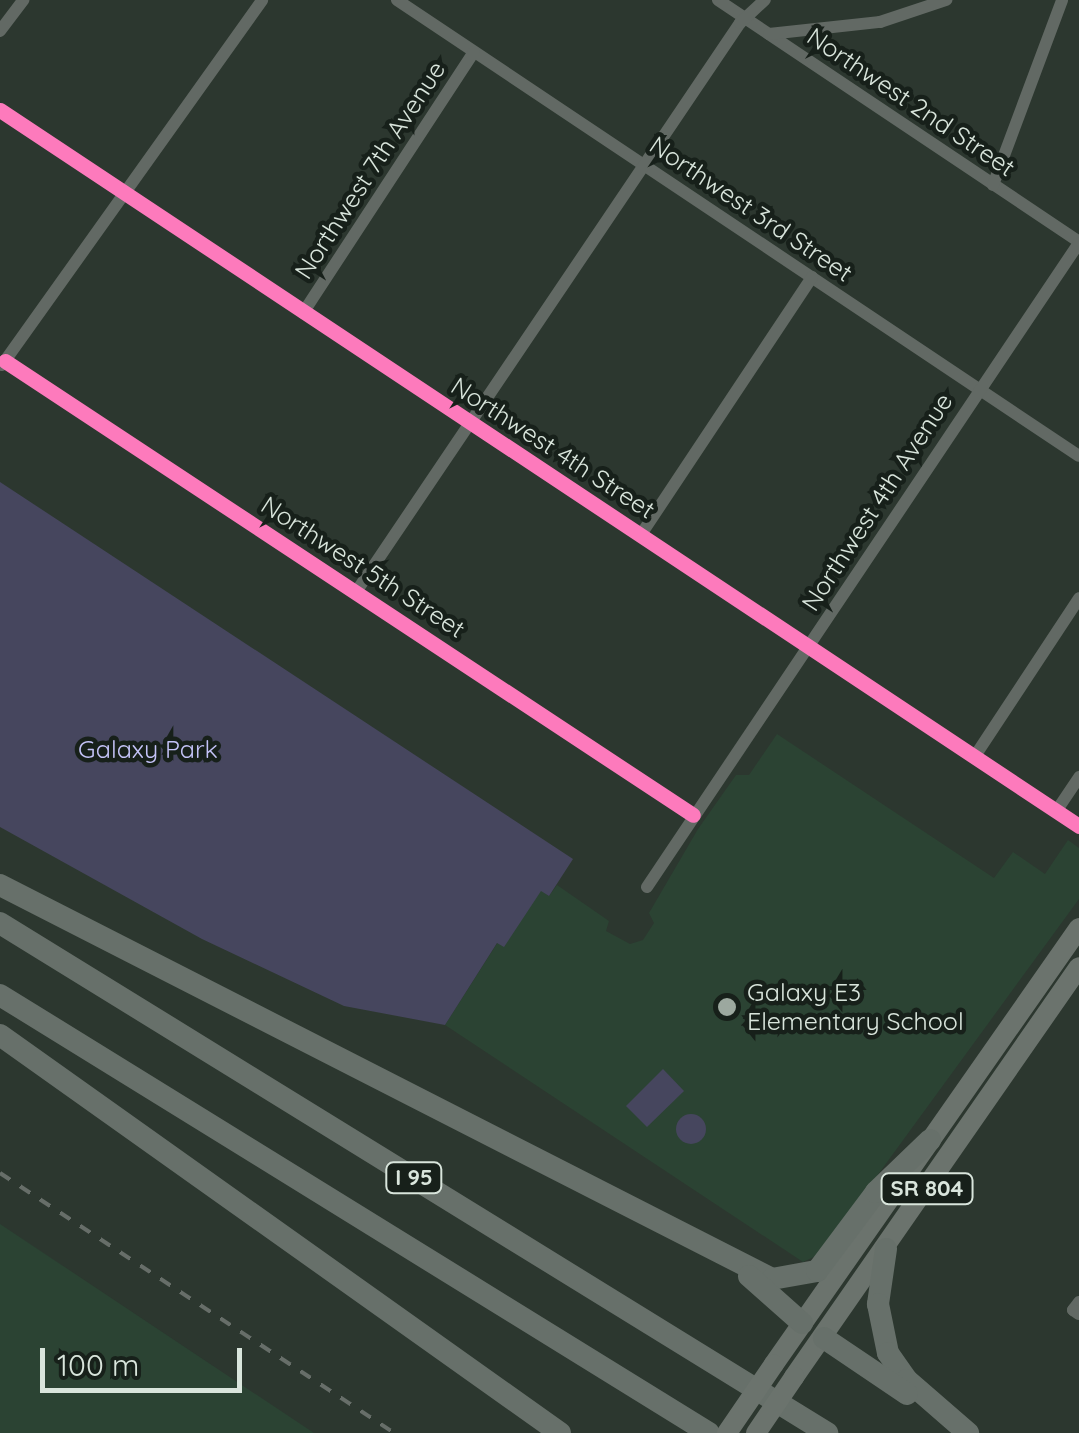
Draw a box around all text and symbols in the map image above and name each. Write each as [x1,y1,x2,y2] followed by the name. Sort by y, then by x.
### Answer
[801,21,1021,183] street label: Northwest 2nd Street
[288,56,452,284] street label: Northwest 7th Avenue
[644,130,858,288] street label: Northwest 3rd Street
[446,371,660,525] street label: Northwest 4th Street
[795,387,959,617] street label: Northwest 4th Avenue
[255,490,471,644] street label: Northwest 5th Street
[78,734,218,764] park label: Galaxy Park
[747,978,964,1037] place label: Galaxy E3 Elementary School
[716,996,738,1018] marker: Galaxy E3 Elementary School
[384,1161,444,1195] road number: I 95
[880,1172,974,1206] road number: SR 804
[45,1328,248,1390] scale bar
[57,1346,139,1384] text: 100 m

